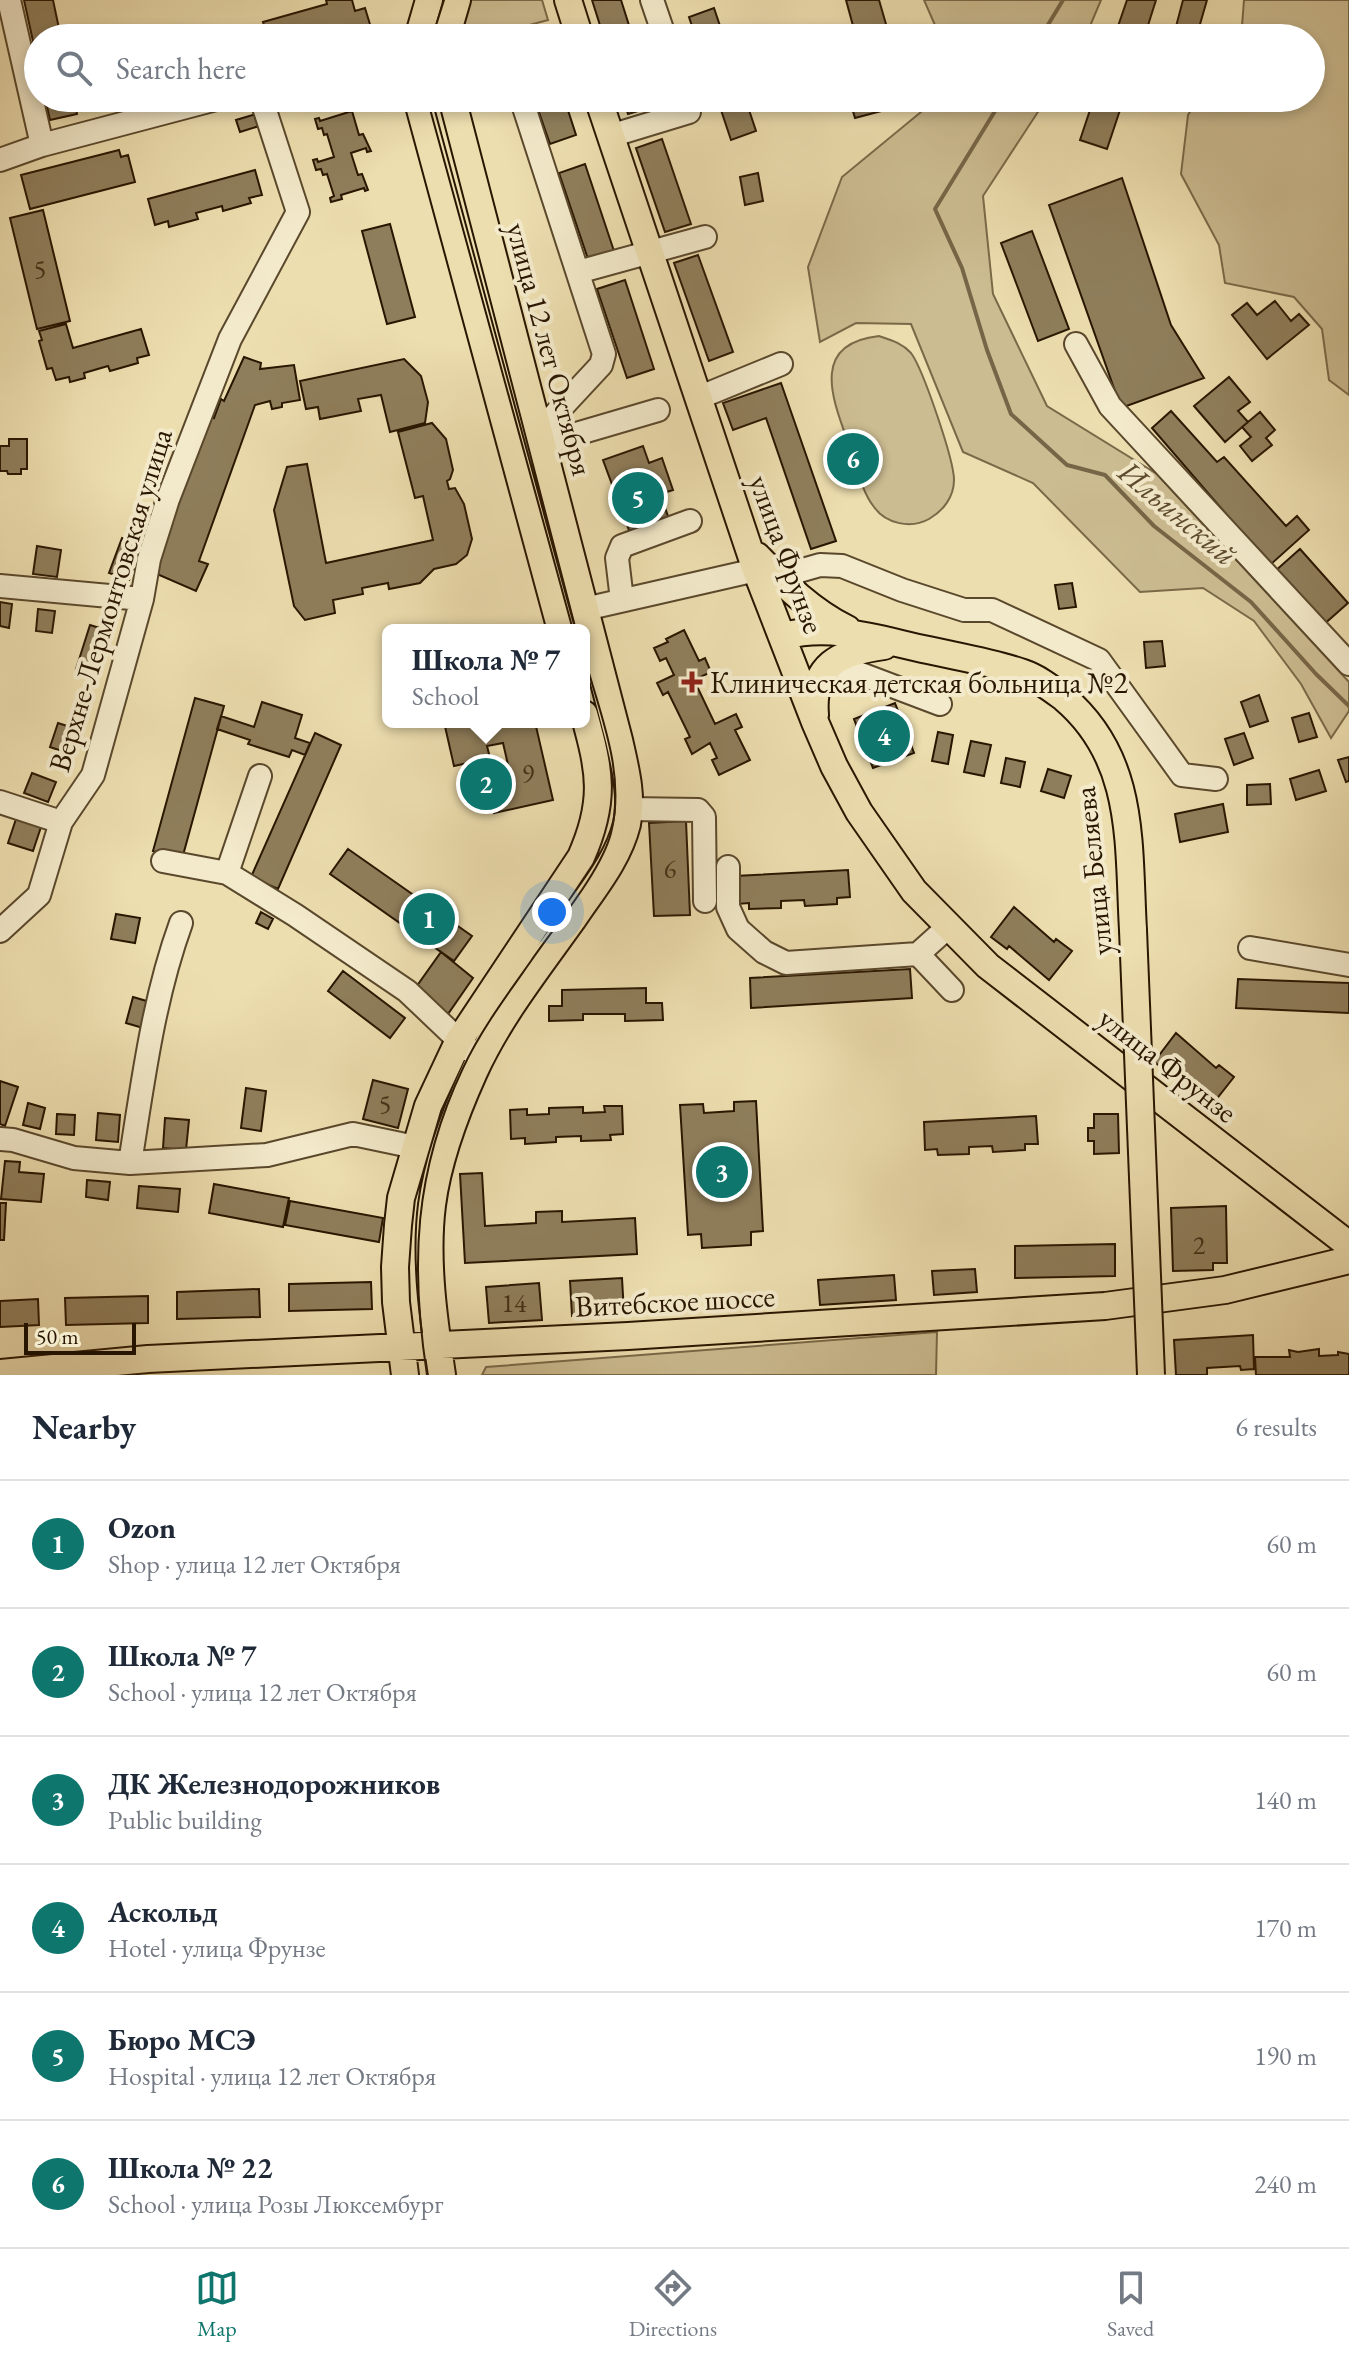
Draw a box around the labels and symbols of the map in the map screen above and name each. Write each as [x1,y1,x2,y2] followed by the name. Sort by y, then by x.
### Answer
[497,218,603,480] street label: улица 12 лет Октября
[34,252,46,286] house number: 5
[39,424,181,776] street label: Верхне-Лермонтовская улица
[827,429,879,489] pin: 6
[1109,450,1246,575] water label: Ильинский
[612,468,664,528] pin: 5
[740,469,834,639] street label: улица Фрунзе
[710,663,1128,702] place label: Клиническая детская больница №2
[681,671,703,693] marker: Клиническая детская больница №2
[858,706,910,766] pin: 4
[460,754,512,814] pin: 2
[522,757,535,791] house number: 9
[1065,785,1121,957] street label: улица Беляева
[664,852,676,886] house number: 6
[403,889,455,949] pin: 1
[532,892,572,932] your location
[1091,999,1245,1131] street label: улица Фрунзе
[379,1087,391,1121] house number: 5
[696,1142,748,1202] pin: 3
[1193,1228,1206,1262] house number: 2
[574,1276,776,1326] street label: Витебское шоссе
[502,1286,527,1320] house number: 14
[24,1319,136,1355] scale bar

